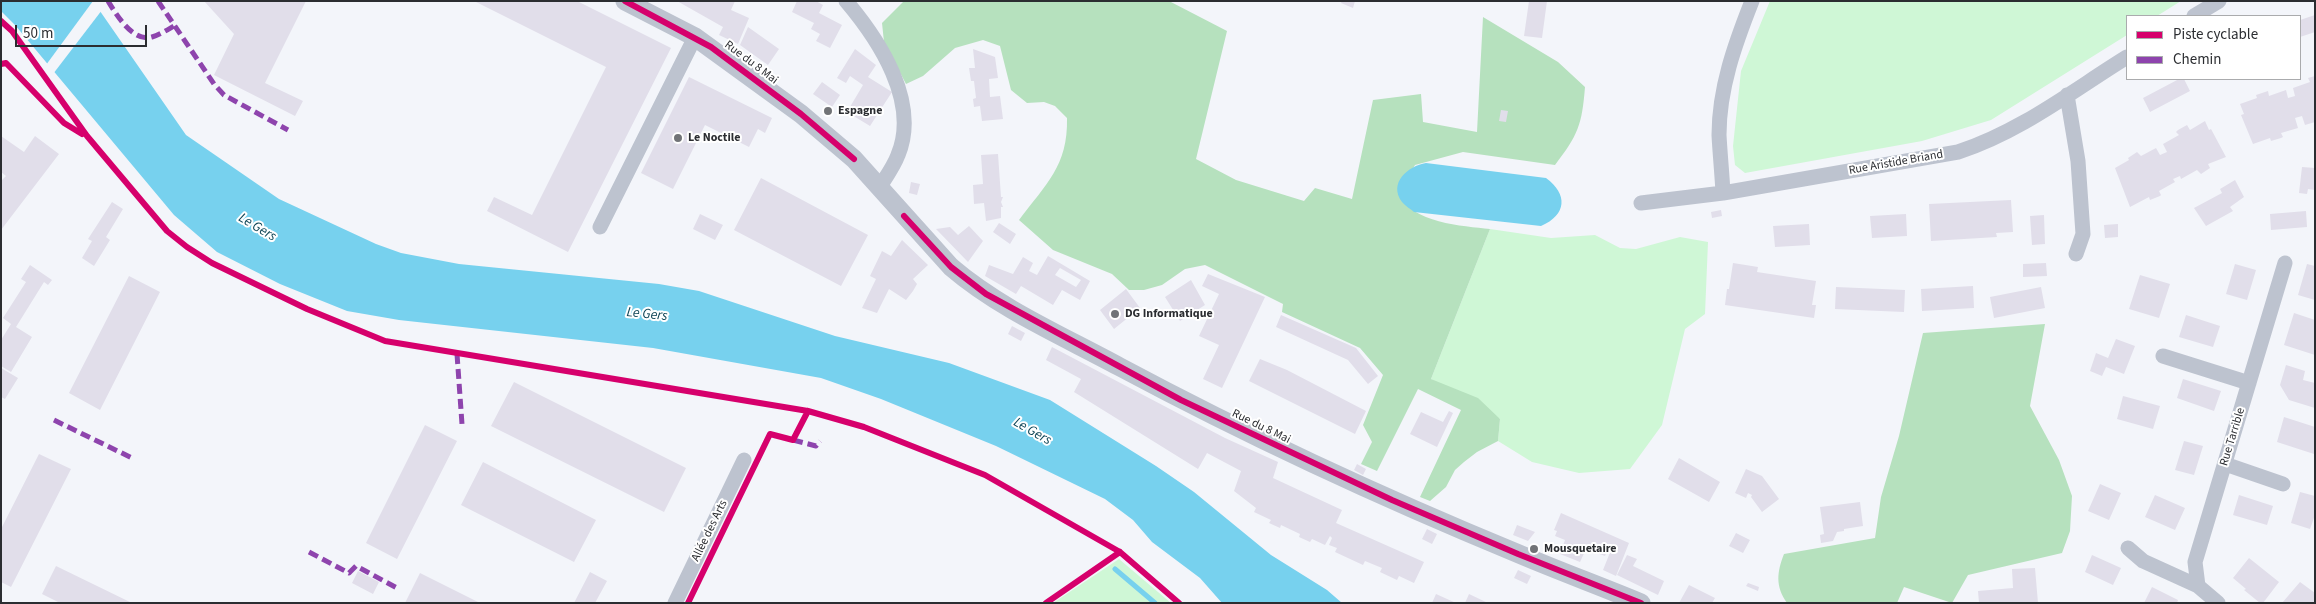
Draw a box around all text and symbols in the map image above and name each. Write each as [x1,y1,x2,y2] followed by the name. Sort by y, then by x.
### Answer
[18,15,150,47] scale bar
[2126,15,2301,80] legend
[23,23,53,44] text: 50 m
[2173,24,2258,45] text: Piste cyclable
[721,38,781,88] street label: Rue du 8 Mai
[2173,49,2222,70] text: Chemin
[838,104,882,118] place label: Espagne
[822,105,834,117] marker: Espagne
[688,131,740,145] place label: Le Noctile
[672,132,684,144] marker: Le Noctile
[1848,148,1944,178] street label: Rue Aristide Briand
[235,210,279,246] water label: Le Gers
[626,304,668,326] water label: Le Gers
[1125,307,1213,321] place label: DG Informatique
[1109,308,1121,320] marker: DG Informatique
[2217,406,2249,468] street label: Rue Tarrible
[1229,407,1293,447] street label: Rue du 8 Mai
[1010,414,1054,450] water label: Le Gers
[689,498,731,564] street label: Allée des Arts
[1544,542,1617,556] place label: Mousquetaire
[1528,543,1540,555] marker: Mousquetaire

